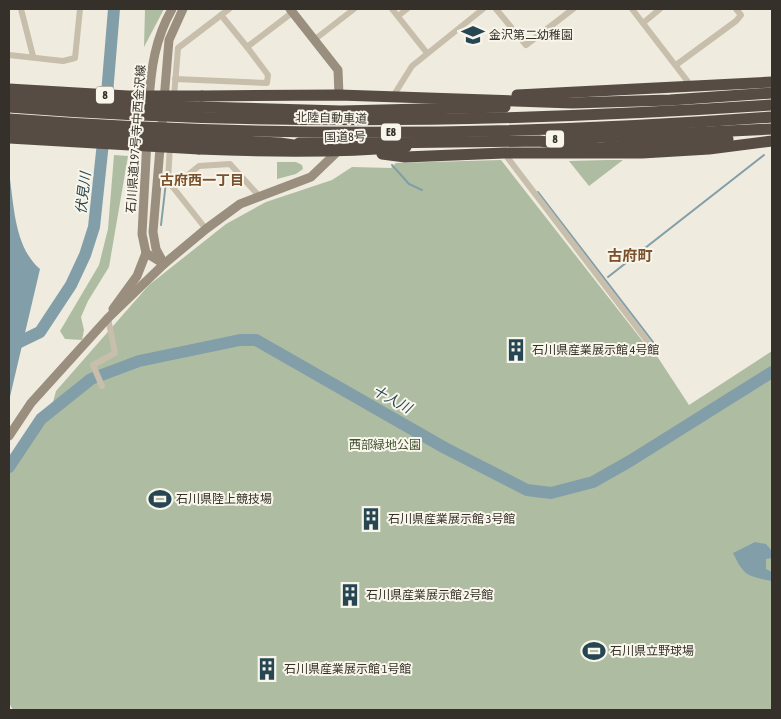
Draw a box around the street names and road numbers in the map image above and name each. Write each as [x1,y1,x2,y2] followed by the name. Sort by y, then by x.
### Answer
[124,64,148,214] street label: 石川県道197号寺中西金沢線
[96,86,114,104] road number: 8
[295,110,367,126] street label: 北陸自動車道
[381,124,401,140] road number: E8
[324,129,366,145] street label: 国道8号
[546,130,564,148] road number: 8

